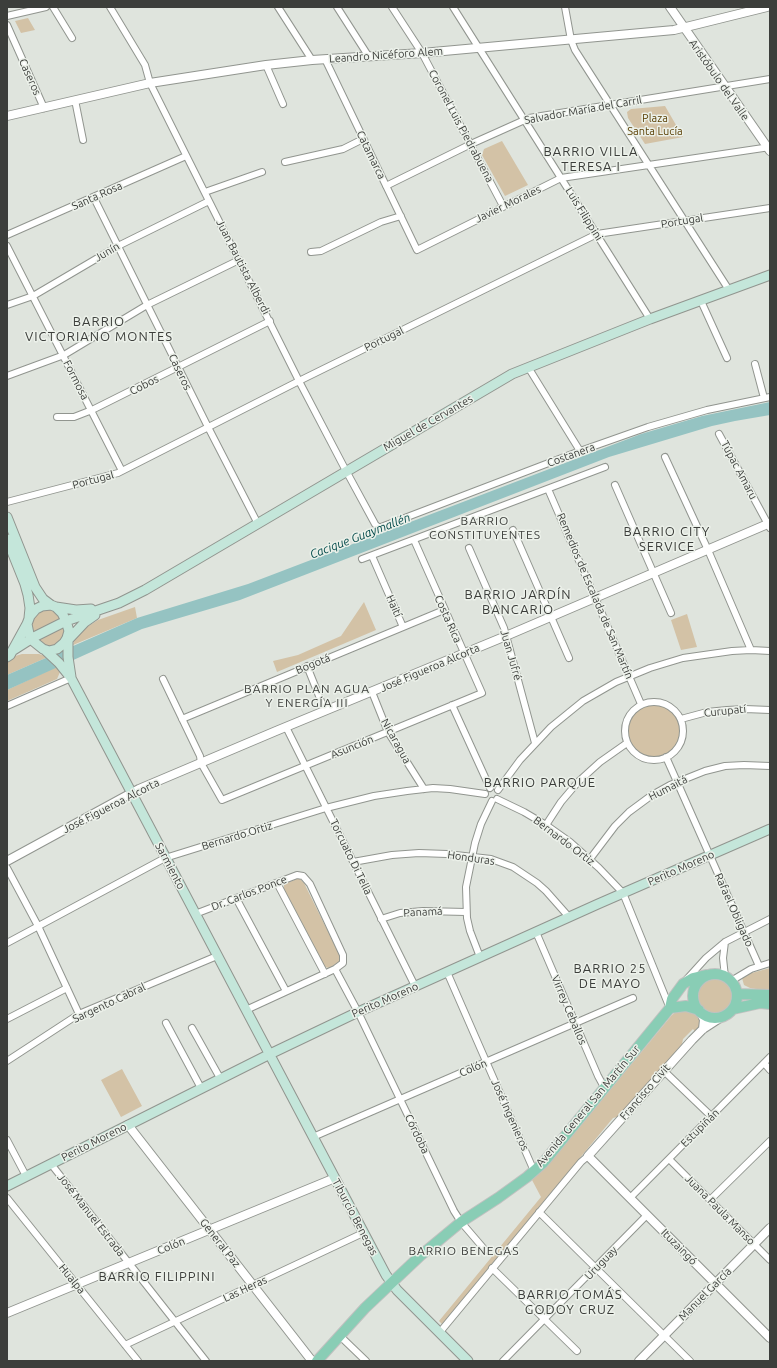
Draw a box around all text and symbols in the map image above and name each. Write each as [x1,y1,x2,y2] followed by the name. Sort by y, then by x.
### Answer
[686,37,752,123] street label: Aristóbulo del Valle
[329,44,443,66] street label: Leandro Nicéforo Alem
[16,57,44,97] street label: Caseros
[426,67,496,185] street label: Coronel Luis Piedrabuena
[523,93,643,127] street label: Salvador María del Carril
[627,111,683,137] park label: Plaza Santa Lucía
[354,129,388,181] street label: Catamarca
[544,144,638,175] district label: BARRIO VILLA TERESA I
[70,179,124,213] street label: Santa Rosa
[473,182,543,226] street label: Javier Morales
[562,185,606,243] street label: Luis Filippini
[660,211,704,231] street label: Portugal
[213,217,273,317] street label: Juan Bautista Alberdi
[92,240,122,264] street label: Junín
[25,314,173,345] district label: BARRIO VICTORIANO MONTES
[362,324,406,354] street label: Portugal
[166,352,194,392] street label: Caseros
[60,358,92,402] street label: Formosa
[127,372,161,398] street label: Cobos
[381,392,475,454] street label: Miguel de Cervantes
[718,438,760,502] street label: Túpac Amaru
[545,440,597,470] street label: Costanera
[71,468,115,492] street label: Portugal
[308,510,412,562] water label: Cacique Guaymallén
[554,511,636,681] street label: Remedios de Escalada de San Martín
[429,514,541,542] district label: BARRIO CONSTITUYENTES
[624,524,710,555] district label: BARRIO CITY SERVICE
[464,587,572,618] district label: BARRIO JARDÍN BANCARIO
[383,593,405,619] street label: Haití
[432,593,464,645] street label: Costa Rica
[497,628,525,682] street label: Juan Jufré
[378,641,482,695] street label: José Figueroa Alcorta
[294,651,332,677] street label: Bogotá
[244,682,370,710] district label: BARRIO PLAN AGUA Y ENERGÍA III
[703,702,747,720] street label: Curupatí
[378,716,414,766] street label: Nicaragua
[329,732,375,762] street label: Asunción
[646,773,690,803] street label: Humaitá
[484,775,596,791] district label: BARRIO PARQUE
[60,776,162,836] street label: José Figueroa Alcorta
[531,814,597,868] street label: Bernardo Ortiz
[327,817,375,897] street label: Torcuato Di Tella
[200,819,274,853] street label: Bernardo Ortiz
[152,840,188,892] street label: Sarmiento
[646,847,716,889] street label: Perito Moreno
[446,848,496,868] street label: Honduras
[712,871,756,949] street label: Rafael Obligado
[209,872,289,914] street label: Dr. Carlos Ponce
[403,904,443,920] street label: Panamá
[574,961,646,992] district label: BARRIO 25 DE MAYO
[548,973,590,1047] street label: Virrey Ceballos
[350,979,420,1021] street label: Perito Moreno
[70,980,148,1026] street label: Sargento Cabral
[533,1043,643,1169] street label: Avenida General San Martín Sur
[457,1056,489,1080] street label: Colón
[617,1061,673,1123] street label: Francisco Civit
[488,1077,532,1153] street label: José Ingenieros
[678,1106,722,1150] street label: Estupiñán
[402,1112,432,1156] street label: Córdoba
[59,1120,129,1164] street label: Perito Moreno
[55,1171,127,1259] street label: José Manuel Estrada
[682,1172,758,1248] street label: Juana Paula Manso
[329,1176,381,1258] street label: Tiburcio Benegas
[197,1216,243,1270] street label: General Paz
[658,1226,700,1268] street label: Ituzaingó
[155,1234,187,1258] street label: Colón
[582,1243,620,1283] street label: Uruguay
[408,1244,520,1258] district label: BARRIO BENEGAS
[56,1261,88,1297] street label: Hualpa
[676,1265,734,1323] street label: Manuel García
[99,1269,215,1285] district label: BARRIO FILIPPINI
[221,1273,269,1305] street label: Las Heras
[517,1287,623,1318] district label: BARRIO TOMÁS GODOY CRUZ

